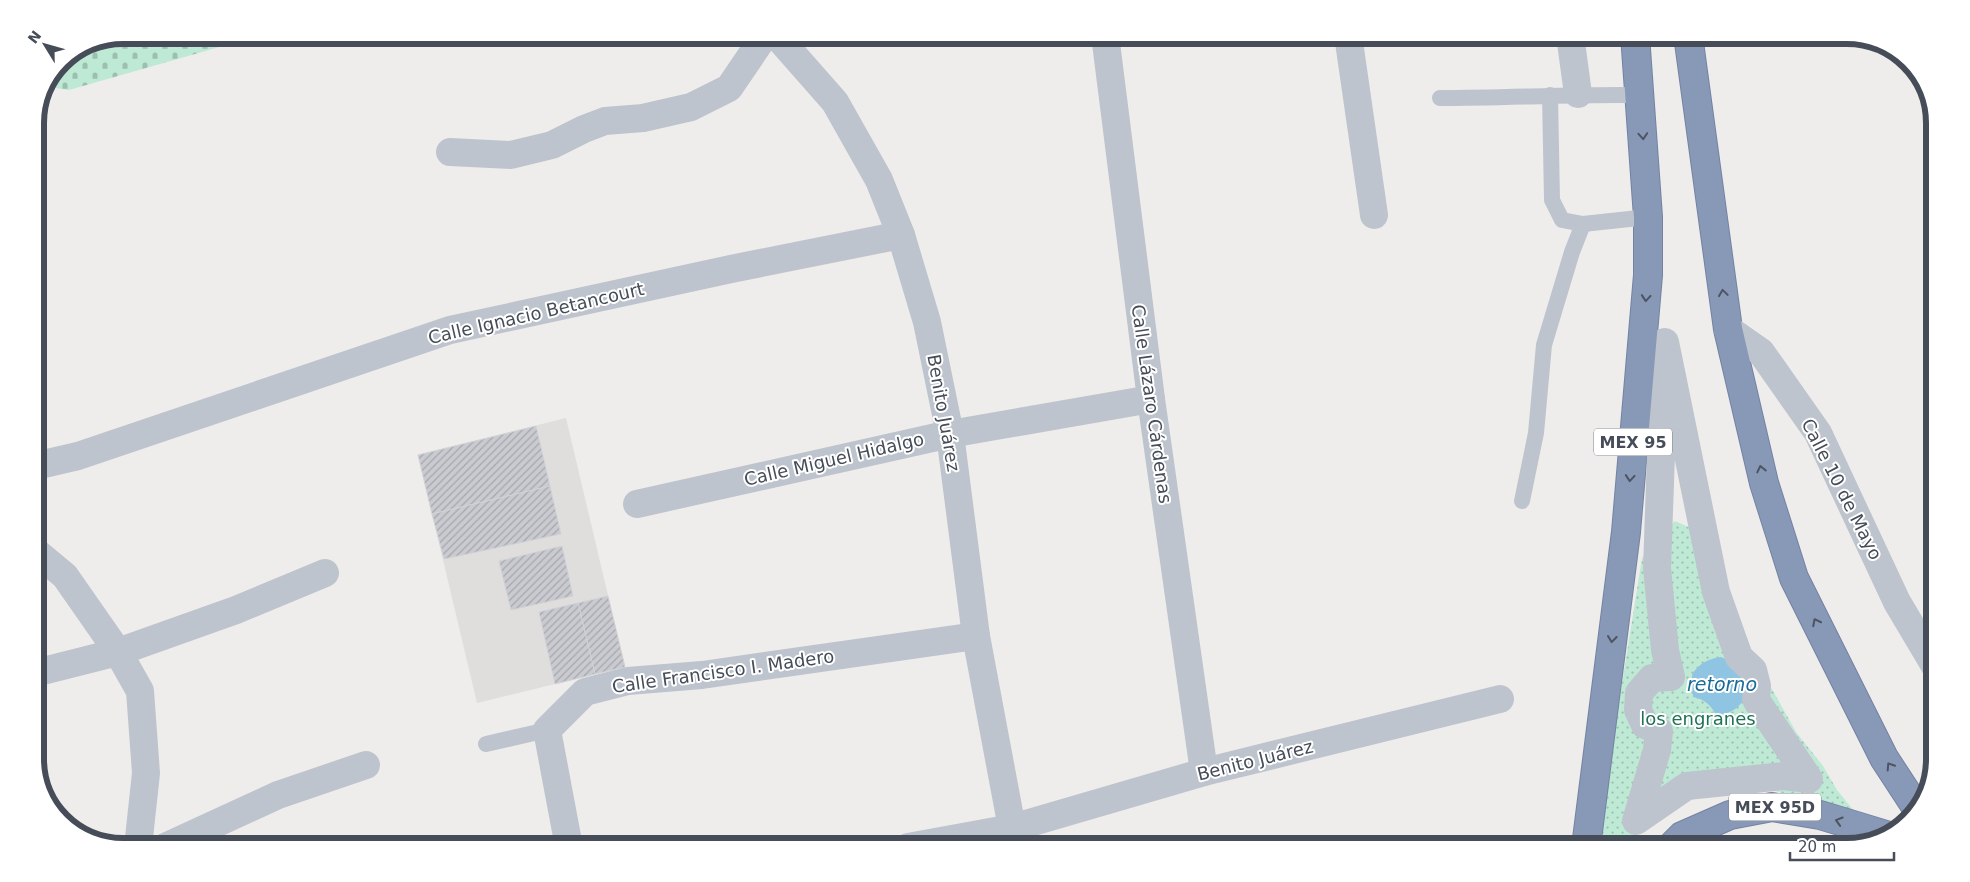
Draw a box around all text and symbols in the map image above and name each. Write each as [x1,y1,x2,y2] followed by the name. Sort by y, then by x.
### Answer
[20,20,70,70] north arrow
[25,28,45,47] text: N
[1638,132,1649,140] one-way arrow
[426,278,646,348] street label: Calle Ignacio Betancourt
[1718,289,1729,297] one-way arrow
[1640,294,1651,302] one-way arrow
[1128,303,1176,505] street label: Calle Lázaro Cárdenas
[923,353,965,473] street label: Benito Juárez
[1797,415,1887,563] street label: Calle 10 de Mayo
[742,428,926,490] street label: Calle Miguel Hidalgo
[1594,428,1672,456] road number: MEX 95
[1756,465,1767,474] one-way arrow
[1625,474,1636,482] one-way arrow
[1811,618,1822,627] one-way arrow
[1607,635,1618,643] one-way arrow
[611,645,835,697] street label: Calle Francisco I. Madero
[1687,673,1757,695] water label: retorno
[1640,708,1756,729] park label: los engranes
[1195,735,1315,785] street label: Benito Juárez
[1887,763,1896,772] one-way arrow
[1729,794,1821,820] road number: MEX 95D
[1835,816,1844,826] one-way arrow
[1790,830,1894,862] scale bar
[1798,838,1836,856] text: 20 m

